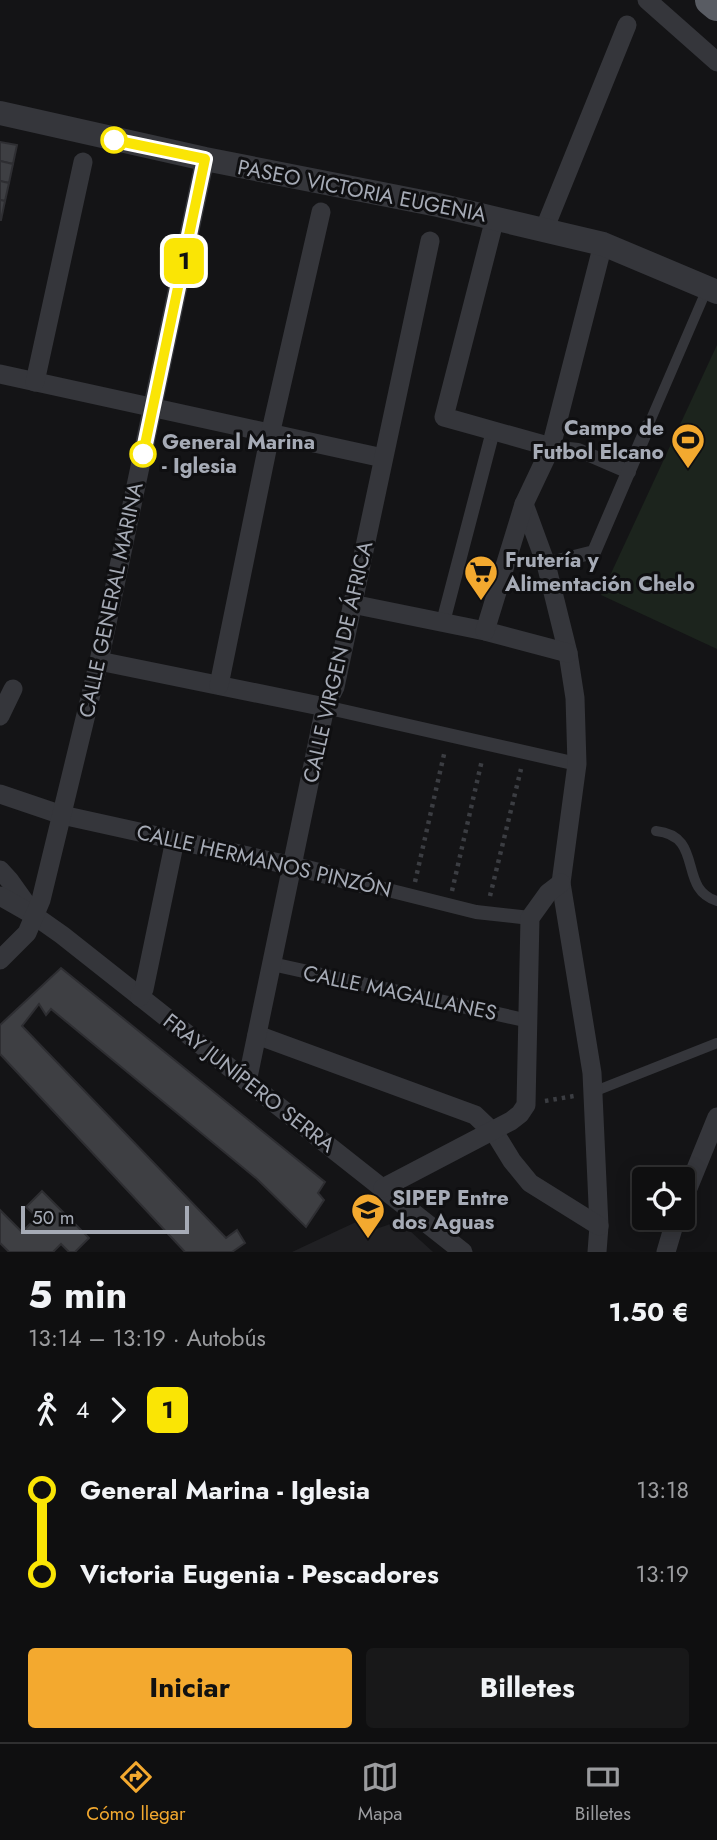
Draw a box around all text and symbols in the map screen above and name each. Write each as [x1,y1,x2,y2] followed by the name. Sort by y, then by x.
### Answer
[101,127,127,153] unlabelled marker
[235,152,489,230] street label: PASEO VICTORIA EUGENIA
[161,238,207,284] line badge: 1
[178,243,190,278] text: 1
[532,413,664,467] place label: Campo de Futbol Elcano
[669,421,707,470] sports icon: Campo de Futbol Elcano
[162,427,315,481] place label: General Marina - Iglesia
[130,441,156,467] marker: General Marina - Iglesia
[71,480,151,720] street label: CALLE GENERAL MARINA
[296,538,380,786] street label: CALLE VIRGEN DE ÁFRICA
[504,545,695,599] place label: Frutería y Alimentación Chelo
[462,553,500,602] supermarket icon: Frutería y Alimentación Chelo
[134,817,394,905] street label: CALLE HERMANOS PINZÓN
[300,958,500,1028] street label: CALLE MAGALLANES
[157,1006,341,1160] street label: FRAY JUNÍPERO SERRA
[632,1167,695,1230] map controls
[632,1167,695,1230] button: locate
[392,1183,509,1237] place label: SIPEP Entre dos Aguas
[349,1191,387,1240] school or university icon: SIPEP Entre dos Aguas
[21,1203,189,1235] scale bar
[32,1204,75,1231] text: 50 m
[28,1267,127,1322] text: 5 min
[609,1293,689,1331] text: 1.50 €
[28,1321,266,1355] text: 13:14 – 13:19 · Autobús
[28,1391,66,1429] icon: walk
[99,1391,137,1429] icon: forward
[161,1392,174,1427] text: 1
[76,1393,89,1427] text: 4
[80,1471,370,1509] text: General Marina - Iglesia
[636,1473,689,1507] text: 13:18
[80,1555,439,1593] text: Victoria Eugenia - Pescadores
[636,1557,689,1591] text: 13:19
[28,1648,352,1728] button: Iniciar
[366,1648,689,1728] button: Billetes
[86,1758,185,1827] tab: Cómo llegar
[358,1758,402,1827] tab: Mapa
[575,1758,631,1827] tab: Billetes

